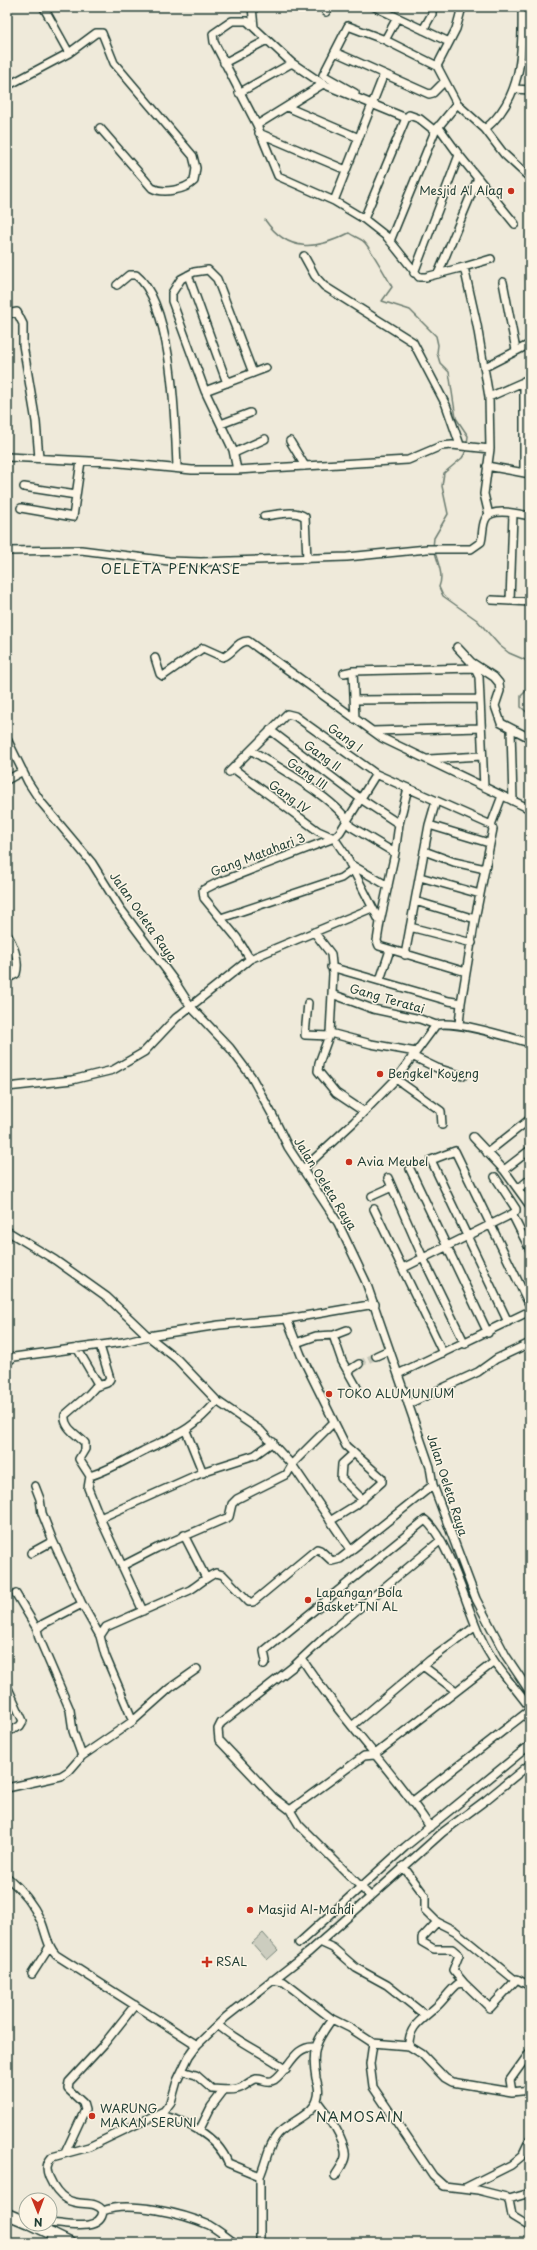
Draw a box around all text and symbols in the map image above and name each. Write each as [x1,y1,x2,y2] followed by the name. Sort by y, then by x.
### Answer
[419,181,503,199] place label: Mesjid Al Alaq
[506,186,516,196] marker: Mesjid Al Alaq
[101,558,241,579] district label: OELETA PENKASE
[324,719,367,756] street label: Gang I
[300,736,345,775] street label: Gang II
[284,753,331,793] street label: Gang III
[265,775,314,817] street label: Gang IV
[208,828,308,880] street label: Gang Matahari 3
[106,868,182,966] street label: Jalan Oeleta Raya
[348,979,427,1017] street label: Gang Teratai
[388,1064,479,1082] place label: Bengkel Koyeng
[375,1069,385,1079] marker: Bengkel Koyeng
[290,1134,362,1234] street label: Jalan Oeleta Raya
[357,1152,428,1170] place label: Avia Meubel
[344,1157,354,1167] marker: Avia Meubel
[337,1384,454,1402] place label: TOKO ALUMUNIUM
[324,1389,334,1399] marker: TOKO ALUMUNIUM
[423,1431,473,1538] street label: Jalan Oeleta Raya
[316,1583,403,1615] place label: Lapangan Bola Basket TNI AL
[303,1595,313,1605] marker: Lapangan Bola Basket TNI AL
[258,1900,354,1918] place label: Masjid Al-Mahdi
[245,1905,255,1915] marker: Masjid Al-Mahdi
[216,1952,247,1970] place label: RSAL
[201,1956,213,1968] marker: RSAL
[100,2099,197,2131] place label: WARUNG MAKAN SERUNI
[316,2106,404,2127] district label: NAMOSAIN
[87,2111,97,2121] marker: WARUNG MAKAN SERUNI
[18,2192,58,2232] north arrow
[33,2214,43,2231] text: N

